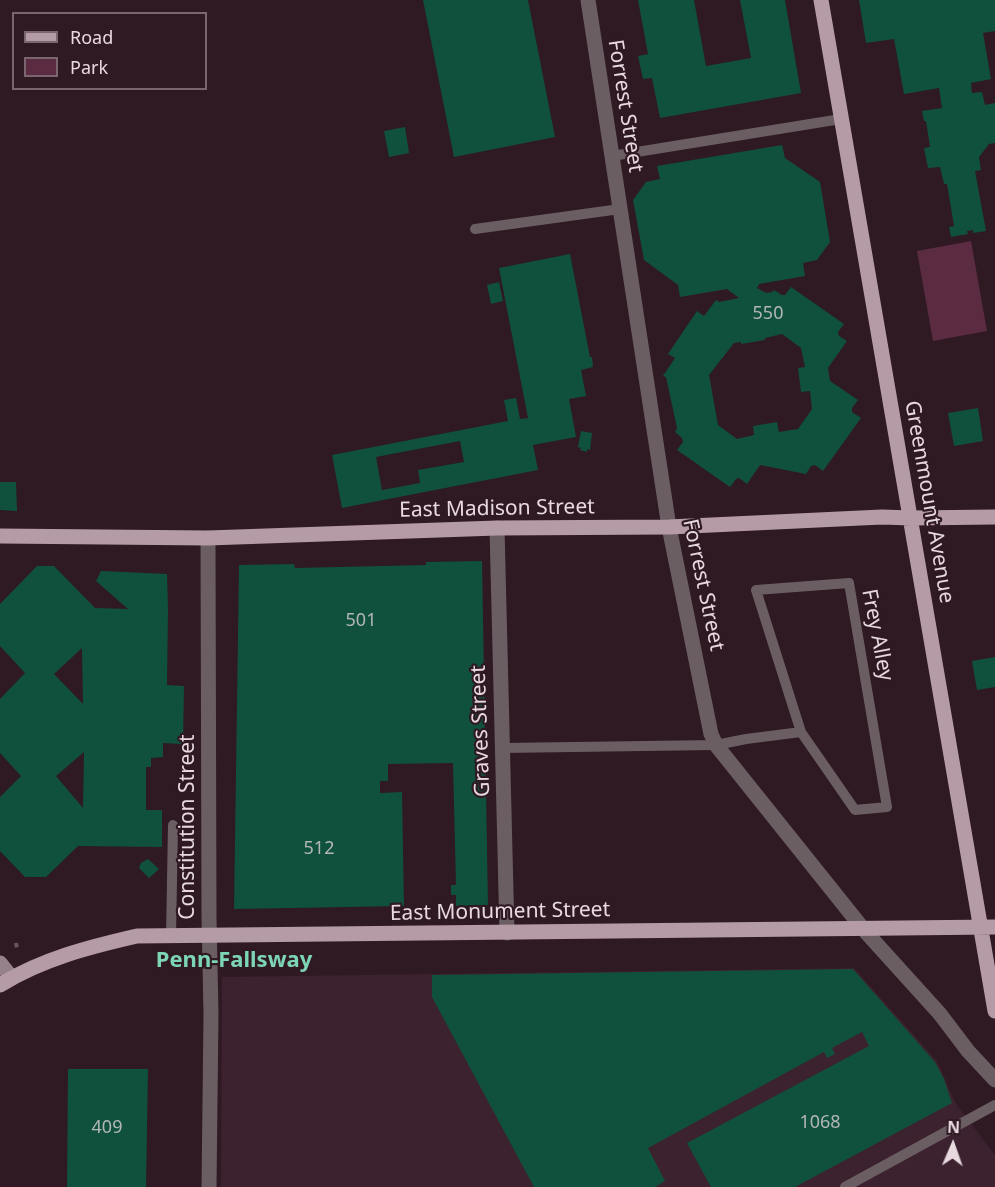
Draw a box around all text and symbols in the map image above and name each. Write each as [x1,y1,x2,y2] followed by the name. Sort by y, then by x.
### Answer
[12,12,207,90] legend
[70,25,113,49] text: Road
[602,38,648,174] street label: Forrest Street
[70,55,108,79] text: Park
[753,303,783,325] house number: 550
[899,399,959,605] street label: Greenmount Avenue
[399,495,595,523] street label: East Madison Street
[677,517,729,653] street label: Forrest Street
[856,587,898,683] street label: Frey Alley
[346,610,376,632] house number: 501
[466,665,496,797] street label: Graves Street
[175,734,201,920] street label: Constitution Street
[304,838,334,860] house number: 512
[390,897,610,927] street label: East Monument Street
[156,948,312,974] district label: Penn-Fallsway
[799,1112,841,1134] house number: 1068
[923,1115,983,1175] north arrow
[947,1116,961,1138] text: N
[92,1117,122,1139] house number: 409

